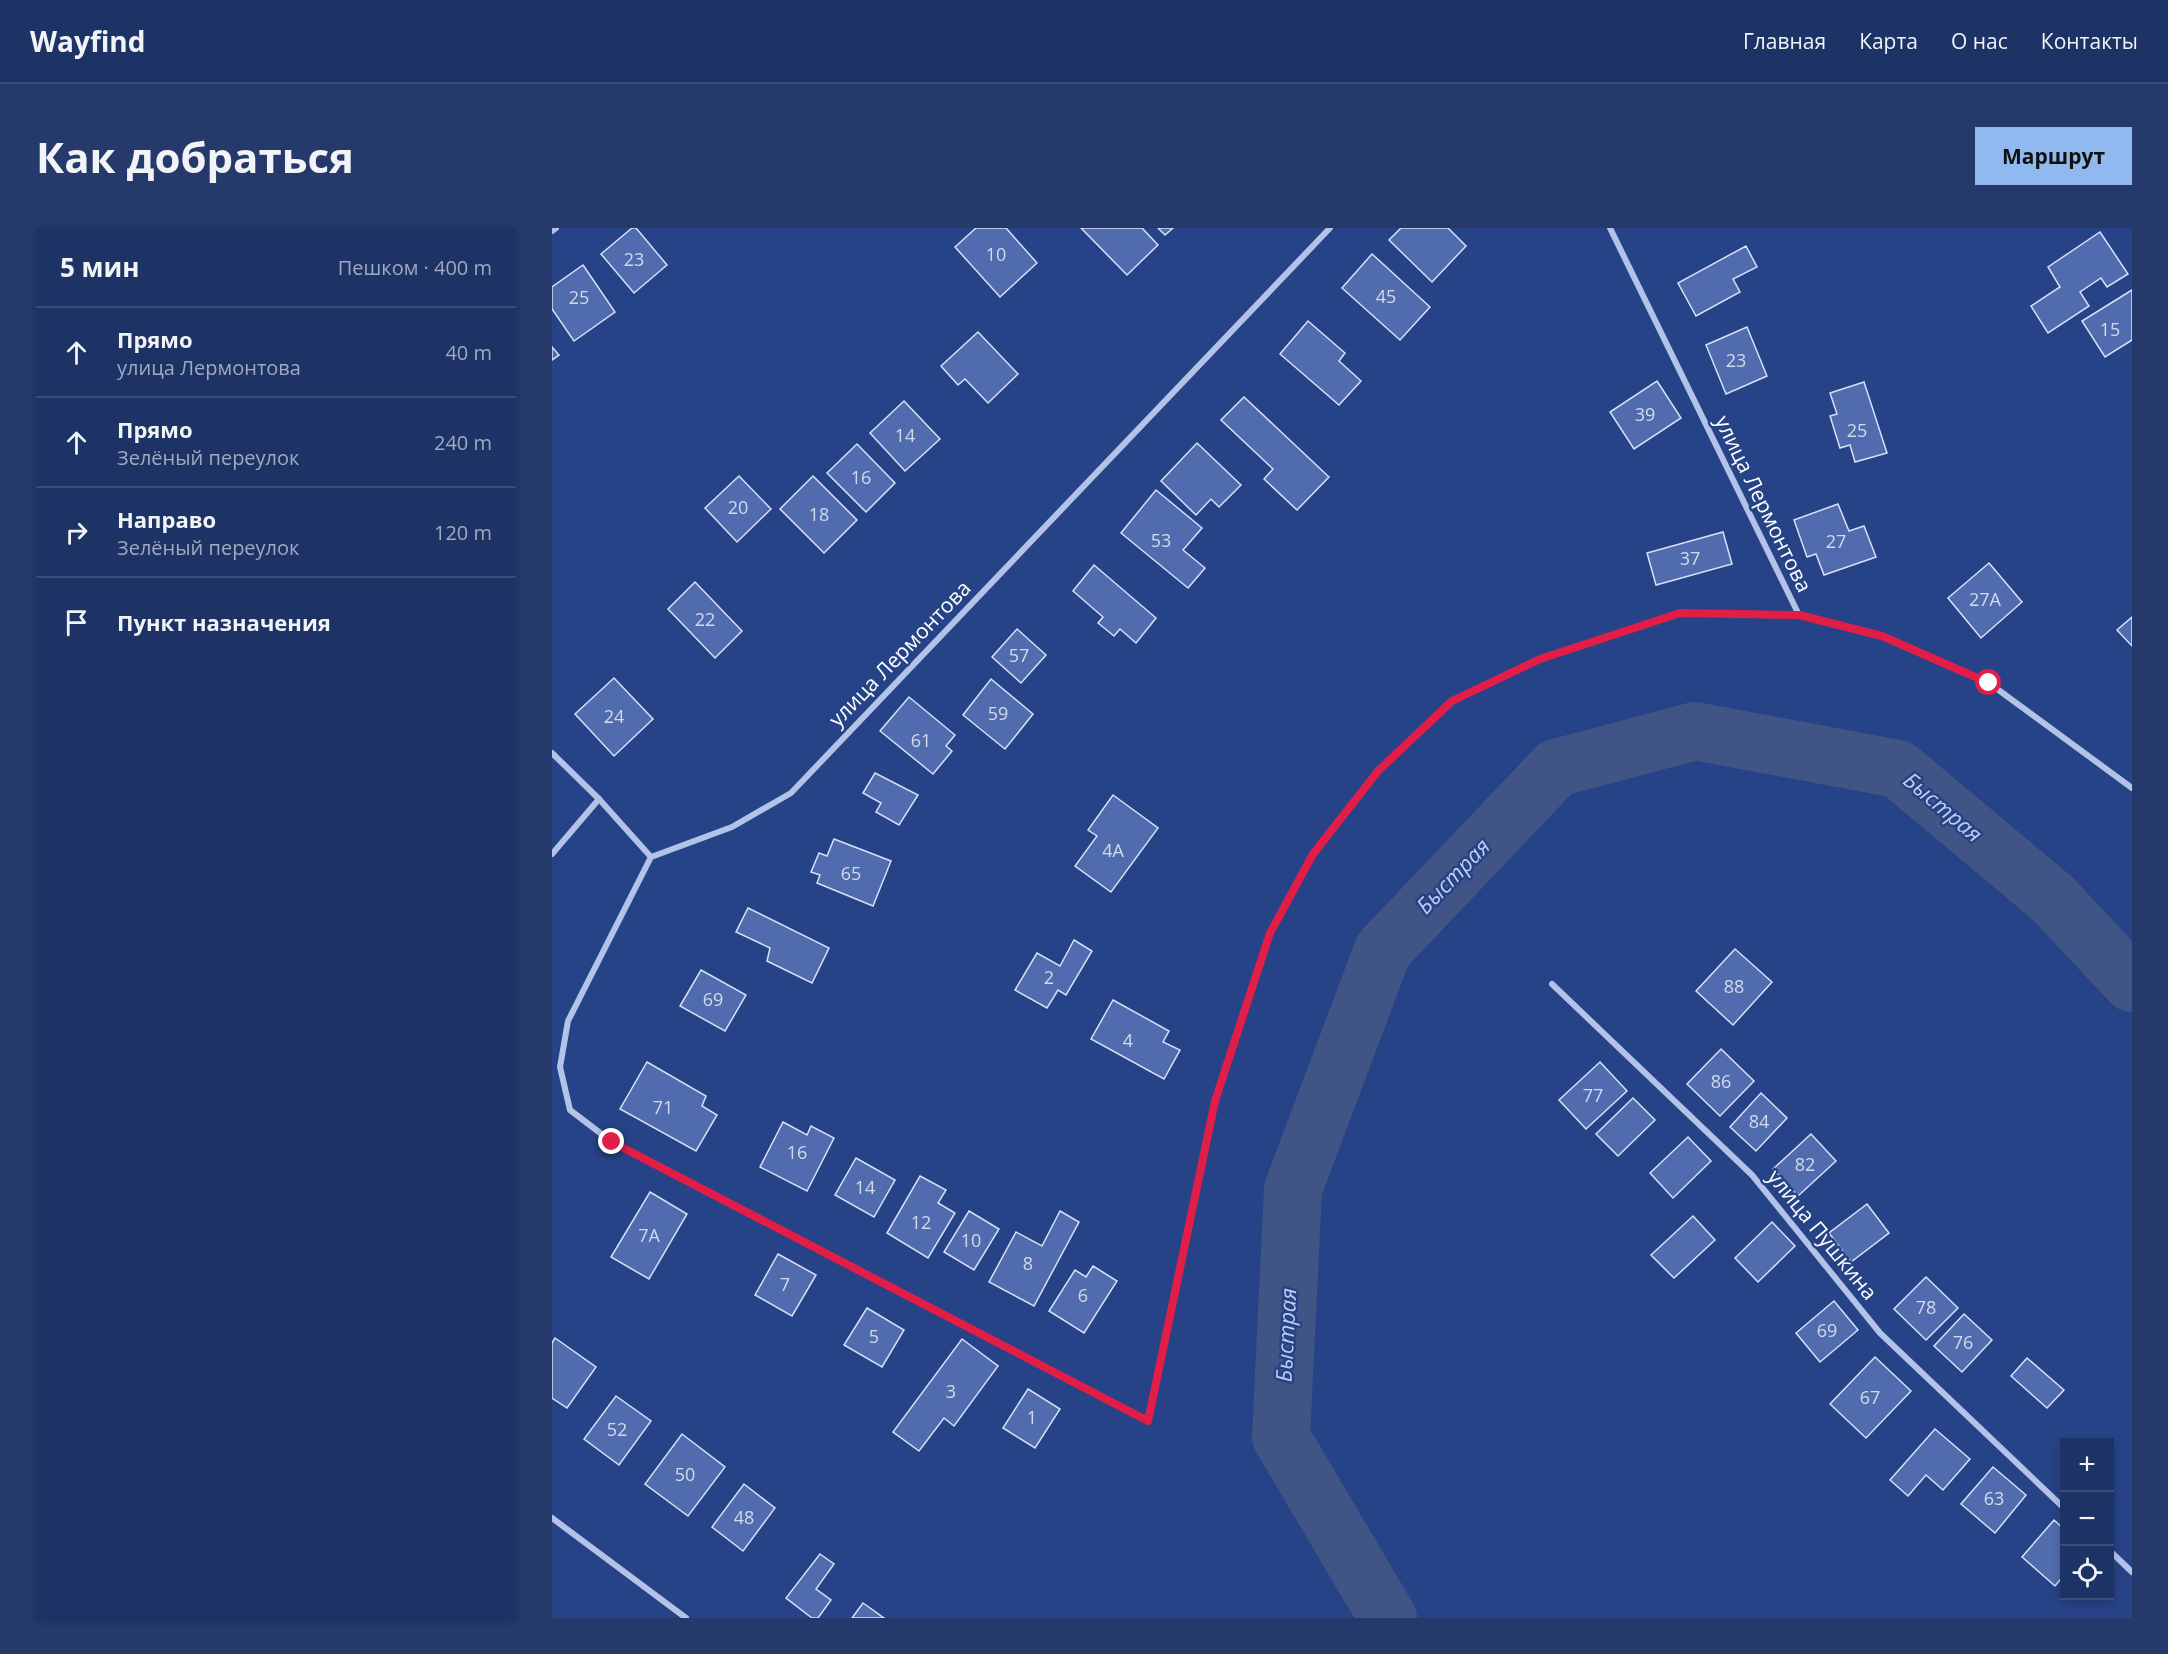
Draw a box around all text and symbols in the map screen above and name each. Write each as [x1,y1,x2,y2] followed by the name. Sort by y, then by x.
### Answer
[30,22,145,60] text: Wayfind
[1743,27,1826,55] text: Главная
[1859,27,1918,55] text: Карта
[1951,27,2008,55] text: О нас
[2041,27,2138,55] text: Контакты
[1975,127,2132,185] button: Маршрут
[36,128,354,185] text: Как добраться
[986,242,1006,266] house number: 10
[624,247,644,271] house number: 23
[60,249,140,285] text: 5 мин
[338,254,492,281] text: Пешком · 400 m
[1376,284,1396,308] house number: 45
[569,285,589,309] house number: 25
[2100,317,2120,341] house number: 15
[117,324,193,354] text: Прямо
[60,336,93,369] icon: ahead
[445,339,492,366] text: 40 m
[1726,348,1746,372] house number: 23
[117,354,301,381] text: улица Лермонтова
[1635,402,1655,426] house number: 39
[1709,411,1819,596] street label: улица Лермонтова
[117,414,193,444] text: Прямо
[1847,418,1867,442] house number: 25
[895,423,915,447] house number: 14
[60,426,93,459] icon: ahead
[434,429,492,456] text: 240 m
[117,444,299,471] text: Зелёный переулок
[851,465,871,489] house number: 16
[728,495,748,519] house number: 20
[809,502,829,526] house number: 18
[117,504,216,534] text: Направо
[60,516,93,549] icon: right
[434,519,492,546] text: 120 m
[1151,528,1171,552] house number: 53
[1826,529,1846,553] house number: 27
[117,534,299,561] text: Зелёный переулок
[1680,546,1700,570] house number: 37
[822,574,976,732] street label: улица Лермонтова
[1969,587,2002,611] house number: 27А
[60,606,93,639] icon: arrive
[117,607,331,637] text: Пункт назначения
[695,607,715,631] house number: 22
[1009,643,1029,667] house number: 57
[1975,669,2001,695] route start
[988,701,1008,725] house number: 59
[604,704,624,728] house number: 24
[911,728,931,752] house number: 61
[1898,764,1989,848] water label: Быстрая
[1409,831,1496,920] water label: Быстрая
[1102,838,1124,862] house number: 4А
[841,861,861,885] house number: 65
[1044,965,1054,989] house number: 2
[1724,974,1744,998] house number: 88
[703,987,723,1011] house number: 69
[1123,1028,1133,1052] house number: 4
[1711,1069,1731,1093] house number: 86
[1583,1083,1603,1107] house number: 77
[653,1095,673,1119] house number: 71
[1749,1109,1769,1133] house number: 84
[598,1128,624,1154] route end
[787,1140,807,1164] house number: 16
[1795,1152,1815,1176] house number: 82
[1762,1163,1884,1305] street label: улица Пушкина
[855,1175,875,1199] house number: 14
[911,1210,931,1234] house number: 12
[638,1223,660,1247] house number: 7А
[961,1228,981,1252] house number: 10
[1023,1251,1033,1275] house number: 8
[780,1272,790,1296] house number: 7
[1078,1283,1088,1307] house number: 6
[1268,1287,1302,1383] water label: Быстрая
[1916,1295,1936,1319] house number: 78
[1817,1318,1837,1342] house number: 69
[869,1324,879,1348] house number: 5
[1953,1330,1973,1354] house number: 76
[946,1379,956,1403] house number: 3
[1860,1385,1880,1409] house number: 67
[1027,1405,1037,1429] house number: 1
[607,1417,627,1441] house number: 52
[2060,1438,2114,1600] map controls
[2060,1438,2114,1492] button: +
[675,1462,695,1486] house number: 50
[1984,1486,2004,1510] house number: 63
[2060,1492,2114,1546] button: −
[734,1505,754,1529] house number: 48
[2060,1546,2114,1600] button: locate

